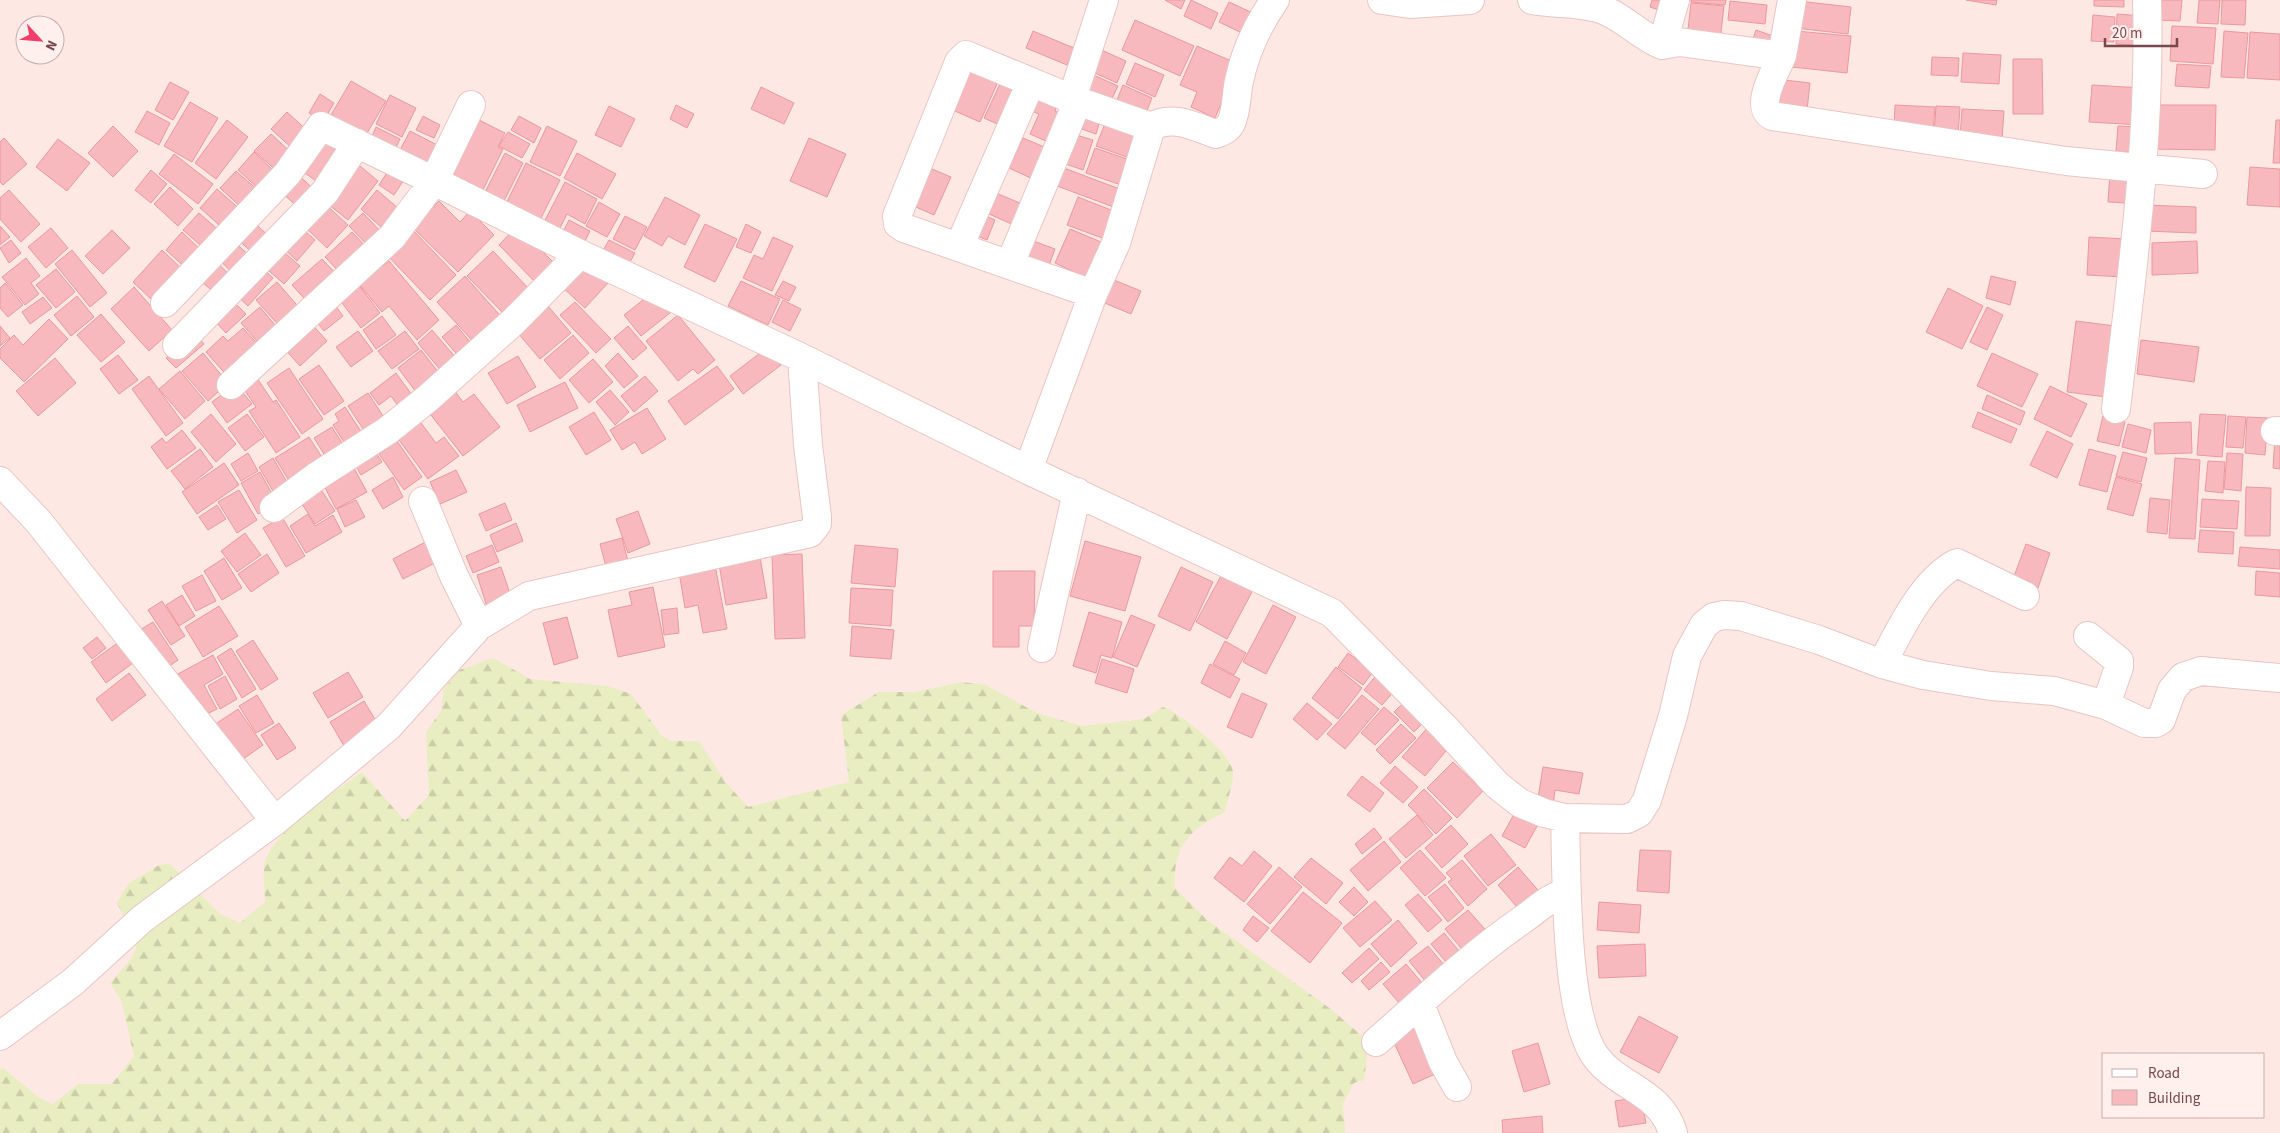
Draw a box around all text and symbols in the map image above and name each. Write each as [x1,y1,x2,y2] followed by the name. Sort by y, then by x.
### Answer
[15,15,65,65] north arrow
[2105,15,2178,47] scale bar
[2112,23,2142,44] text: 20 m
[40,37,62,54] text: N
[2102,1053,2265,1118] legend
[2148,1063,2180,1084] text: Road
[2148,1088,2201,1109] text: Building

